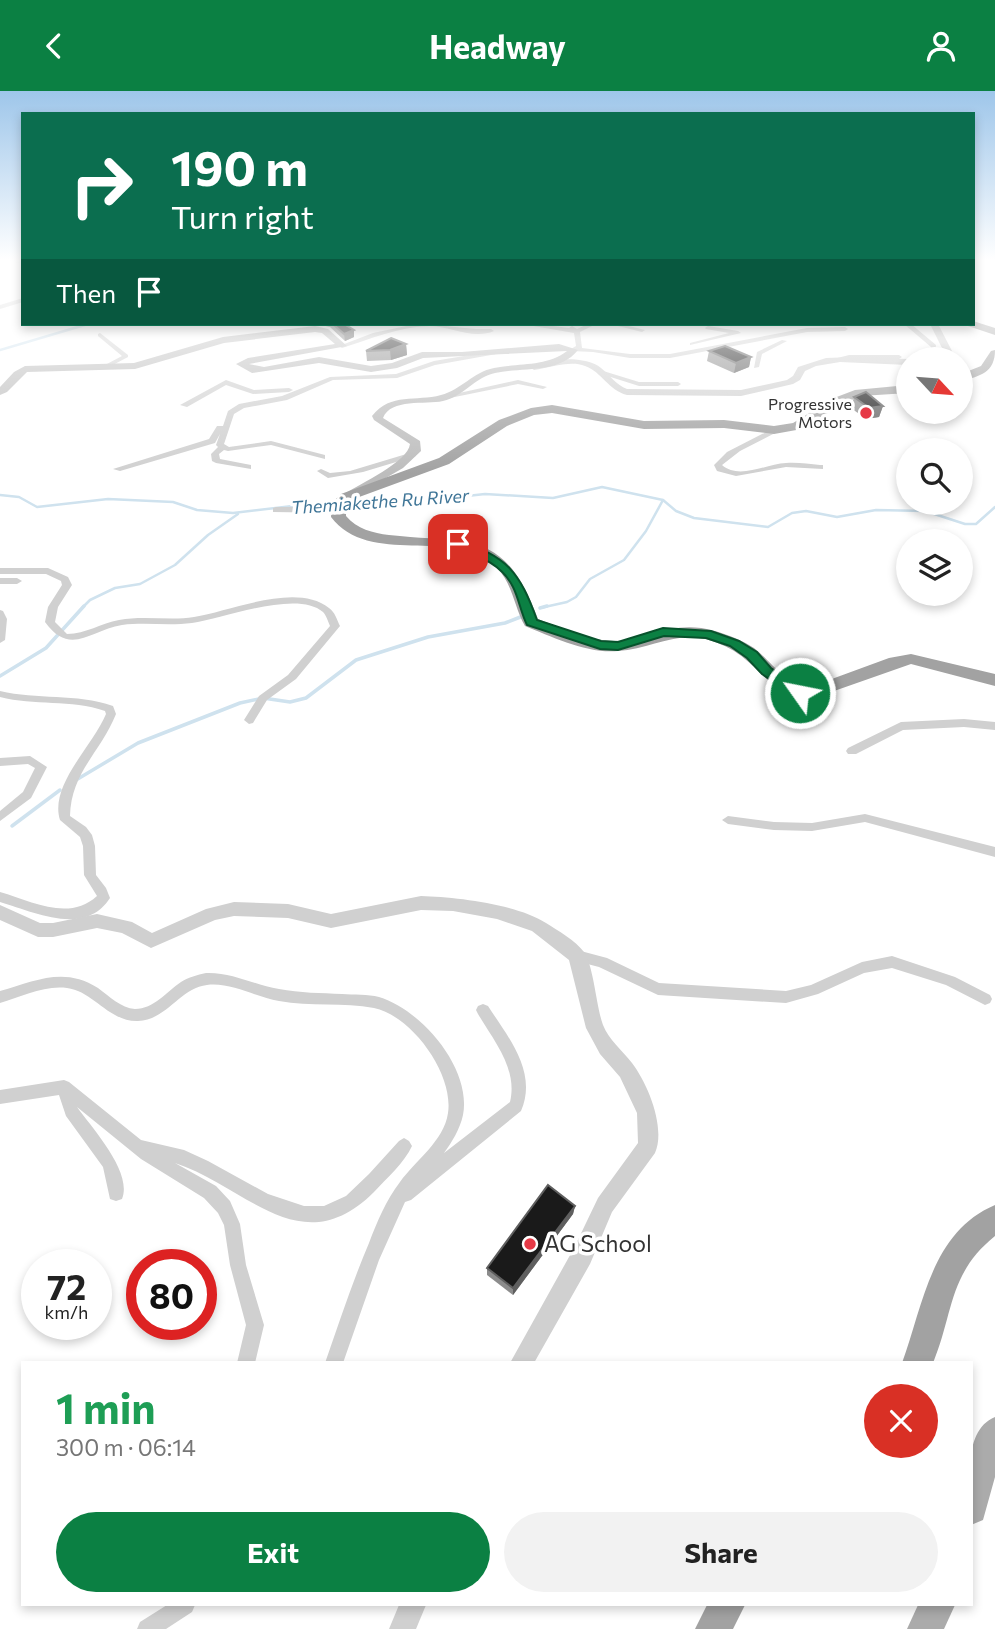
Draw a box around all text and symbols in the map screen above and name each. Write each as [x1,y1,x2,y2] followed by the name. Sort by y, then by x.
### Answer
[429,26,566,66] text: Headway
[35,27,73,65] icon: back
[922,27,960,65] icon: person
[171,136,308,196] text: 190 m
[56,140,147,231] icon: right
[171,196,314,236] text: Turn right
[130,273,168,311] icon: arrive
[56,277,116,308] text: Then
[896,347,973,423] north arrow
[896,347,973,606] map controls
[768,394,852,431] place label: Progressive Motors
[858,405,874,421] marker: Progressive Motors
[896,438,973,515] button: search
[290,484,470,518] water label: Themiakethe Ru River
[428,514,488,574] pin
[439,525,477,563] icon: arrive
[896,529,973,606] button: layers
[763,656,837,730] position arrow
[544,1229,652,1257] place label: AG School
[522,1236,538,1252] marker: AG School
[126,1249,217,1340] speed limit sign: 80
[47,1264,86,1307] text: 72
[45,1301,88,1323] text: km/h
[56,1381,156,1433] text: 1 min
[864,1384,938,1458] button: close
[56,1433,196,1461] text: 300 m · 06:14
[56,1512,490,1592] button: Exit
[504,1512,938,1592] button: Share

